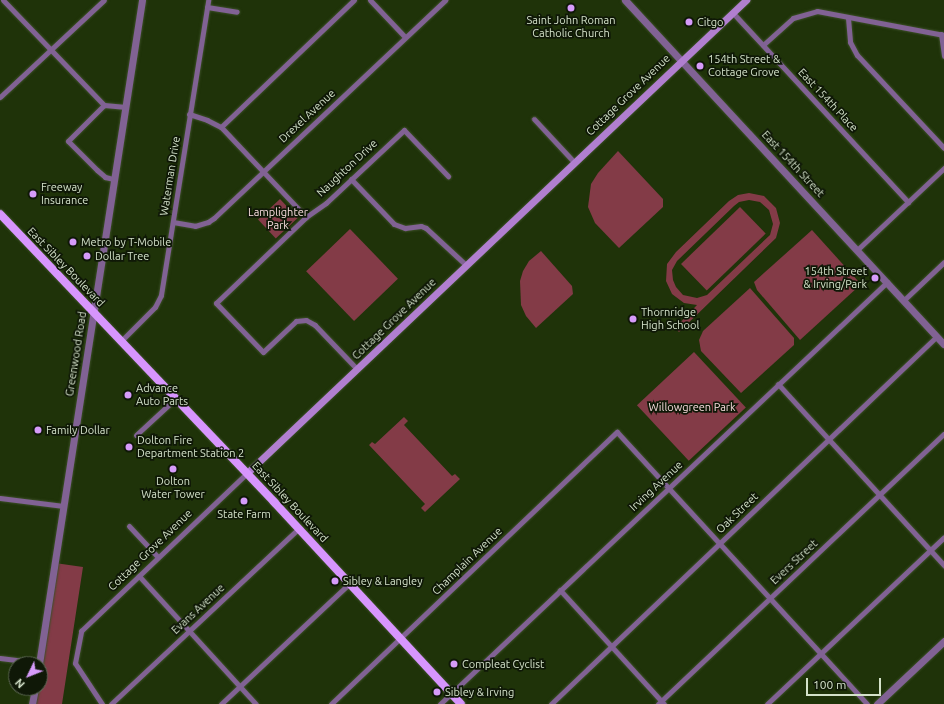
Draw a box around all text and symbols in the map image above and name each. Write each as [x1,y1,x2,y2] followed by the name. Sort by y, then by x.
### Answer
[566,3,576,13] marker: Saint John Roman Catholic Church
[527,14,615,40] place label: Saint John Roman Catholic Church
[697,15,723,29] place label: Citgo
[684,17,694,27] marker: Citgo
[583,52,673,138] street label: Cottage Grove Avenue
[708,53,780,79] place label: 154th Street & Cottage Grove
[695,61,705,71] marker: 154th Street & Cottage Grove
[795,66,861,134] street label: East 154th Place
[276,87,338,145] street label: Drexel Avenue
[759,128,827,200] street label: East 154th Street
[157,135,183,217] street label: Waterman Drive
[314,137,380,199] street label: Naughton Drive
[41,181,88,207] place label: Freeway Insurance
[28,189,38,199] marker: Freeway Insurance
[248,206,308,232] park label: Lamplighter Park
[25,225,107,309] street label: East Sibley Boulevard
[81,235,171,249] place label: Metro by T-Mobile
[68,237,78,247] marker: Metro by T-Mobile
[95,249,149,263] place label: Dollar Tree
[82,251,92,261] marker: Dollar Tree
[804,265,867,291] place label: 154th Street & Irving/Park
[870,273,880,283] marker: 154th Street & Irving/Park
[349,276,439,362] street label: Cottage Grove Avenue
[641,306,699,332] place label: Thornridge High School
[63,311,89,397] street label: Greenwood Road
[628,314,638,324] marker: Thornridge High School
[136,382,188,408] place label: Advance Auto Parts
[123,390,133,400] marker: Advance Auto Parts
[648,400,736,414] park label: Willowgreen Park
[46,423,110,437] place label: Family Dollar
[33,425,43,435] marker: Family Dollar
[137,434,244,460] place label: Dolton Fire Department Station 2
[124,442,134,452] marker: Dolton Fire Department Station 2
[627,458,685,514] street label: Irving Avenue
[249,459,331,545] street label: East Sibley Boulevard
[168,464,178,474] marker: Dolton Water Tower
[141,475,205,501] place label: Dolton Water Tower
[713,490,761,536] street label: Oak Street
[239,496,249,506] marker: State Farm
[105,507,195,593] street label: Cottage Grove Avenue
[217,507,271,521] place label: State Farm
[429,524,505,598] street label: Champlain Avenue
[768,537,820,587] street label: Evers Street
[343,574,422,588] place label: Sibley & Langley
[330,576,340,586] marker: Sibley & Langley
[169,581,227,637] street label: Evans Avenue
[8,656,48,696] north arrow
[462,657,544,671] place label: Compleat Cyclist
[449,659,459,669] marker: Compleat Cyclist
[808,670,883,696] scale bar
[13,676,27,691] text: N
[813,678,846,691] text: 100 m
[445,685,514,699] place label: Sibley & Irving
[432,687,442,697] marker: Sibley & Irving

